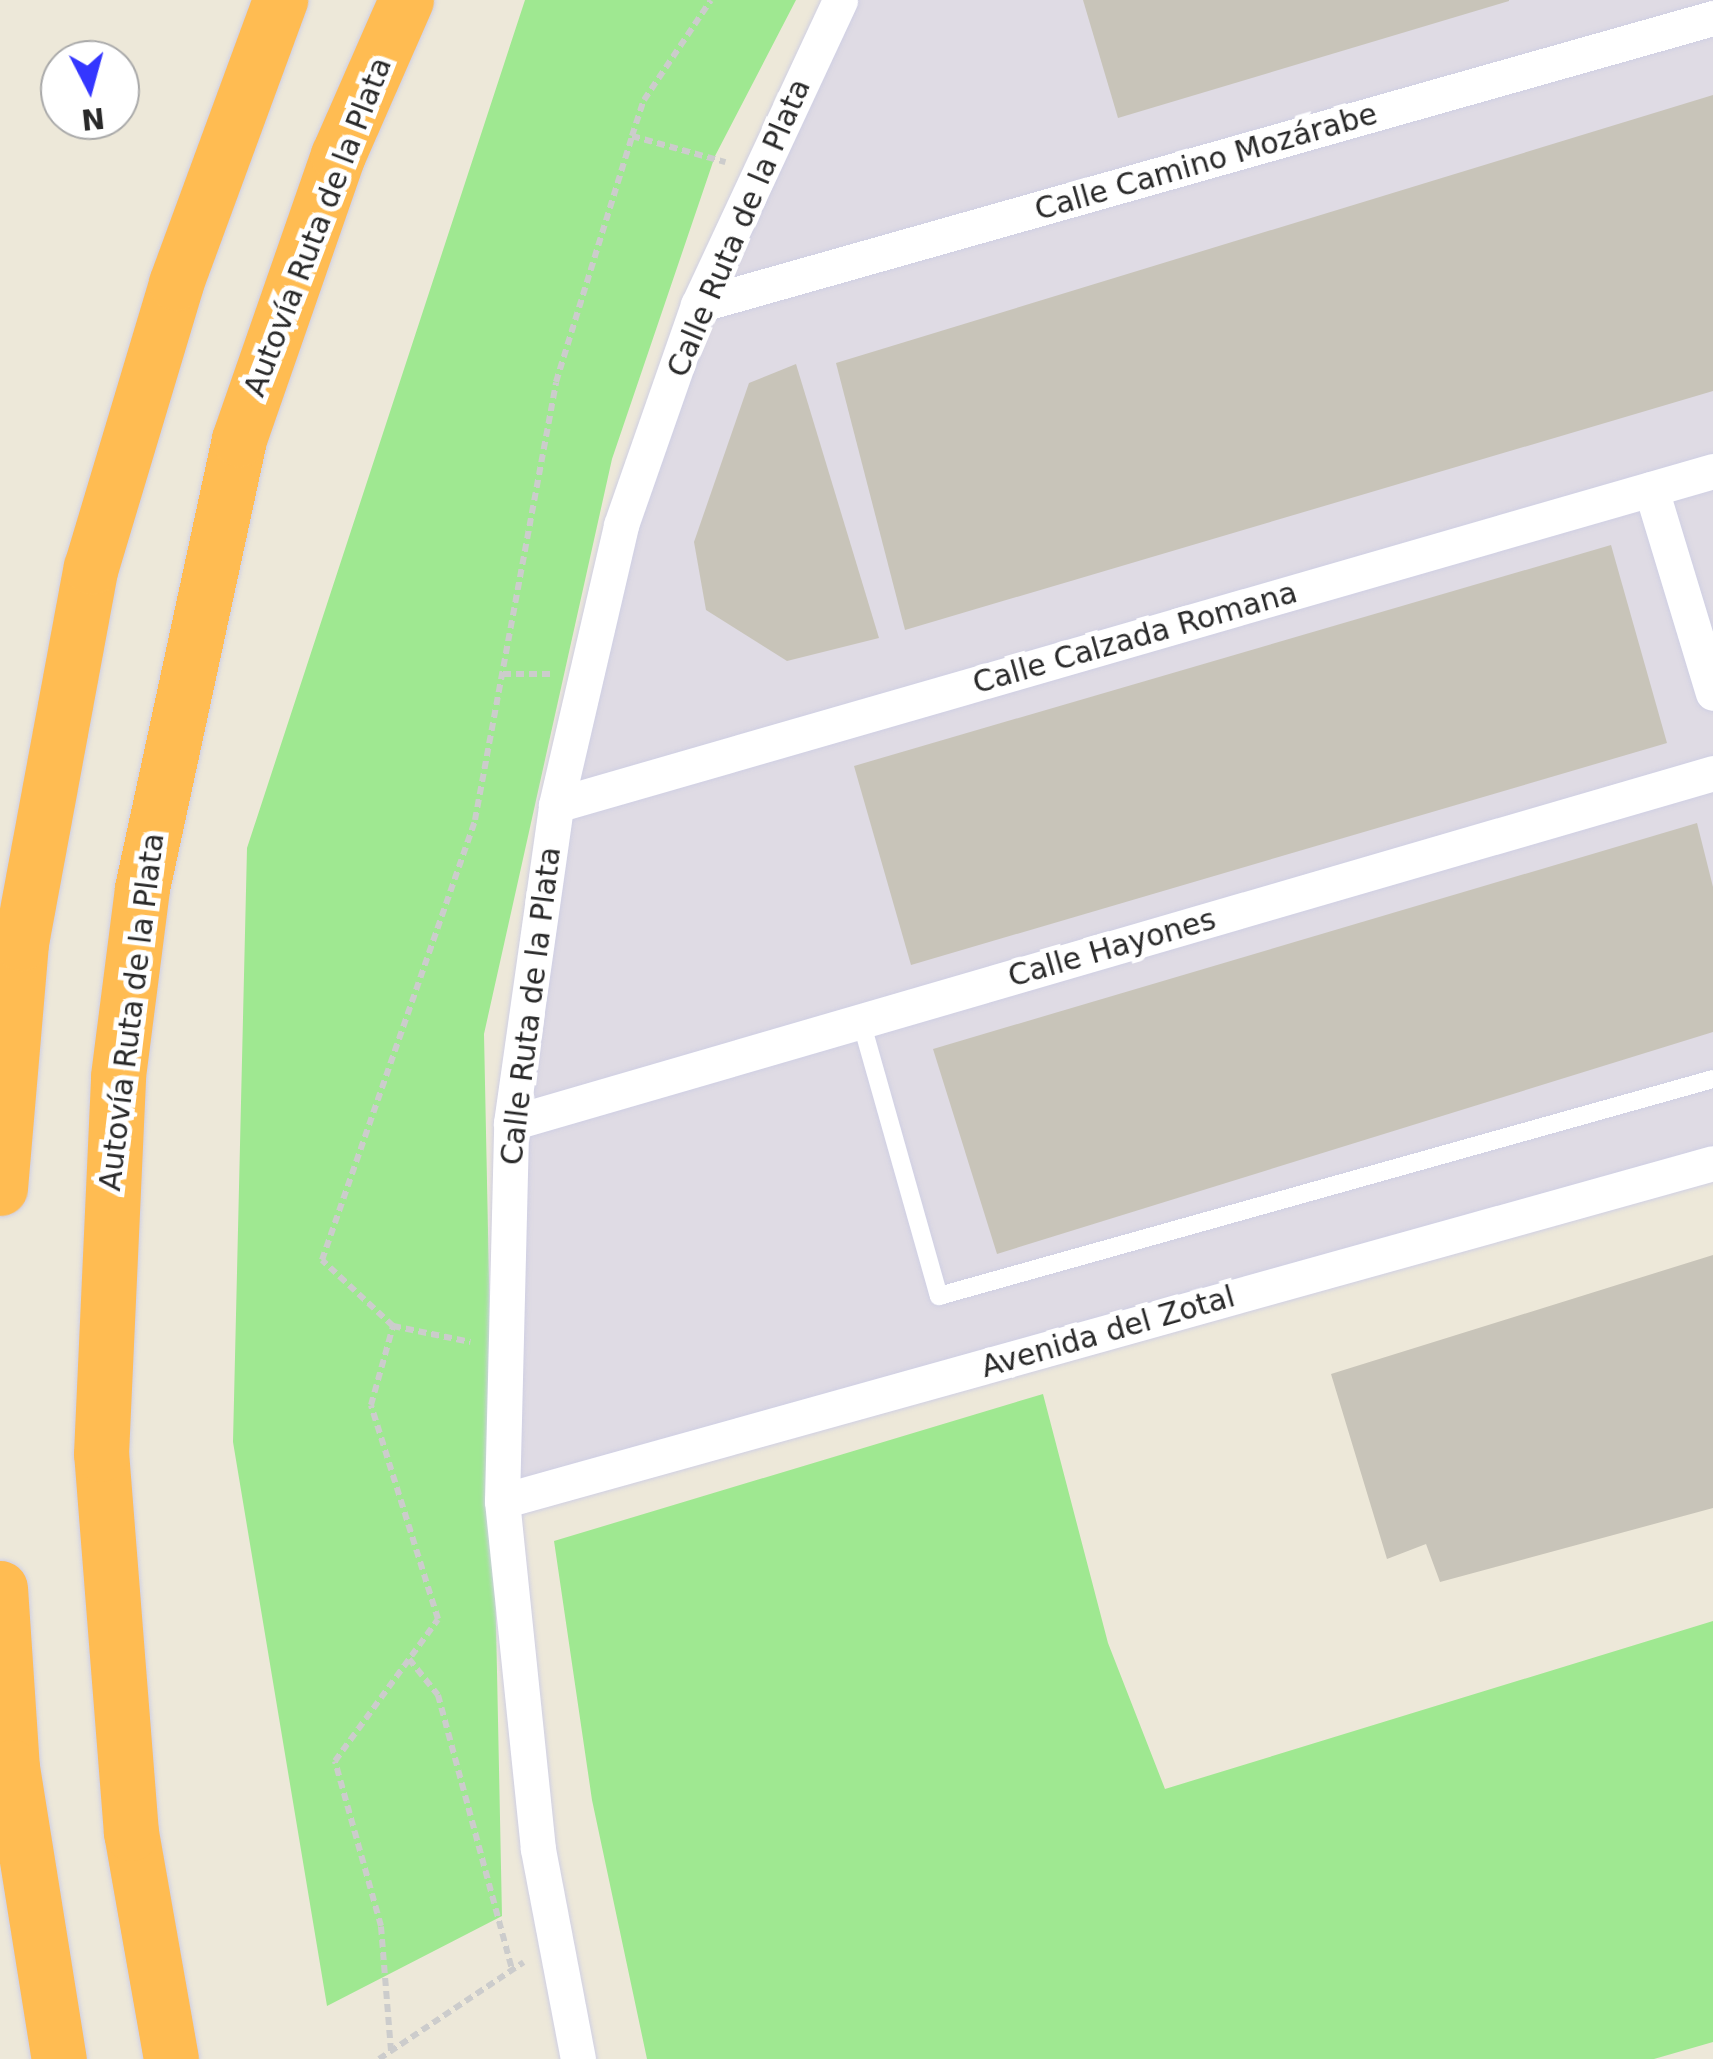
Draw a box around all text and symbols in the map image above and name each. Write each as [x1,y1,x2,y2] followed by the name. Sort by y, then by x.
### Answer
[40,40,140,140] north arrow
[237,52,399,402] street label: Autovía Ruta de la Plata
[660,73,818,383] street label: Calle Ruta de la Plata
[1031,96,1381,228] street label: Calle Camino Mozárabe
[80,101,106,136] text: N
[969,574,1301,702] street label: Calle Calzada Romana
[92,831,172,1193] street label: Autovía Ruta de la Plata
[494,845,568,1167] street label: Calle Ruta de la Plata
[1004,901,1220,995] street label: Calle Hayones
[977,1279,1239,1385] street label: Avenida del Zotal

